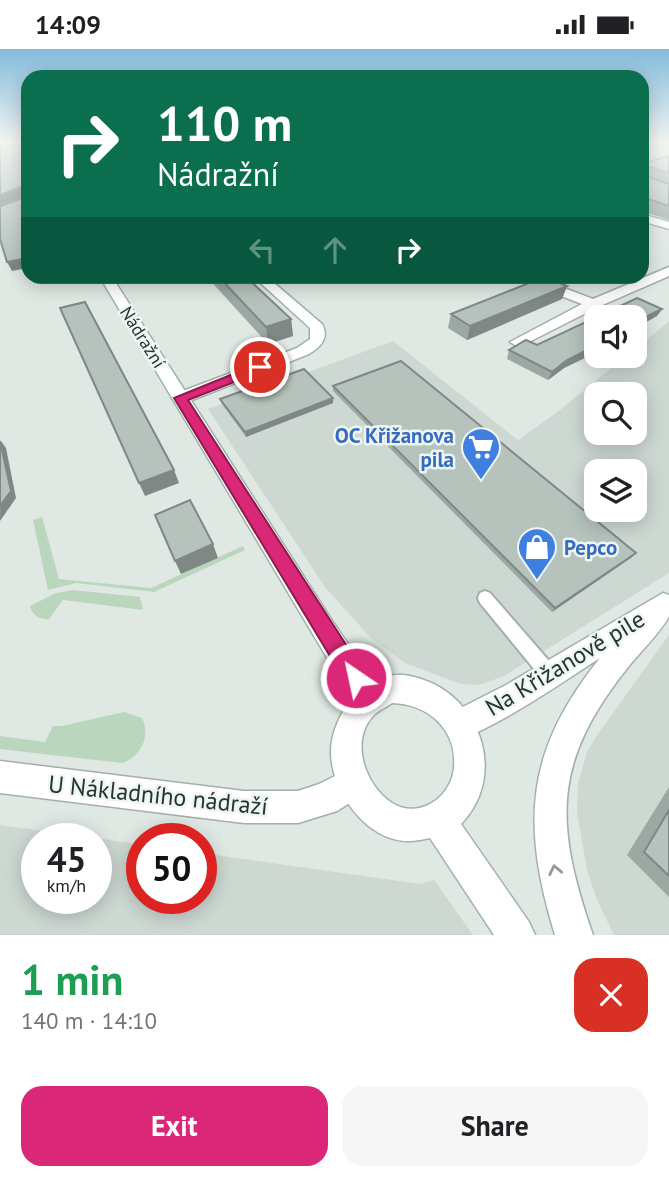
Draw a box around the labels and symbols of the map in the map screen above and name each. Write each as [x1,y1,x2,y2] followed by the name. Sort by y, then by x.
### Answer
[115,302,171,372] street label: Nádražní
[230,337,290,397] pin
[335,422,454,473] place label: OC Křižanova pila
[460,426,502,481] supermarket icon: OC Křižanova pila
[516,526,558,581] shop icon: Pepco
[564,534,617,561] place label: Pepco
[480,603,650,723] street label: Na Křižanově pile
[319,641,393,715] position arrow
[47,768,269,822] street label: U Nákladního nádraží
[126,823,217,914] speed limit sign: 50
[549,864,564,876] one-way arrow

